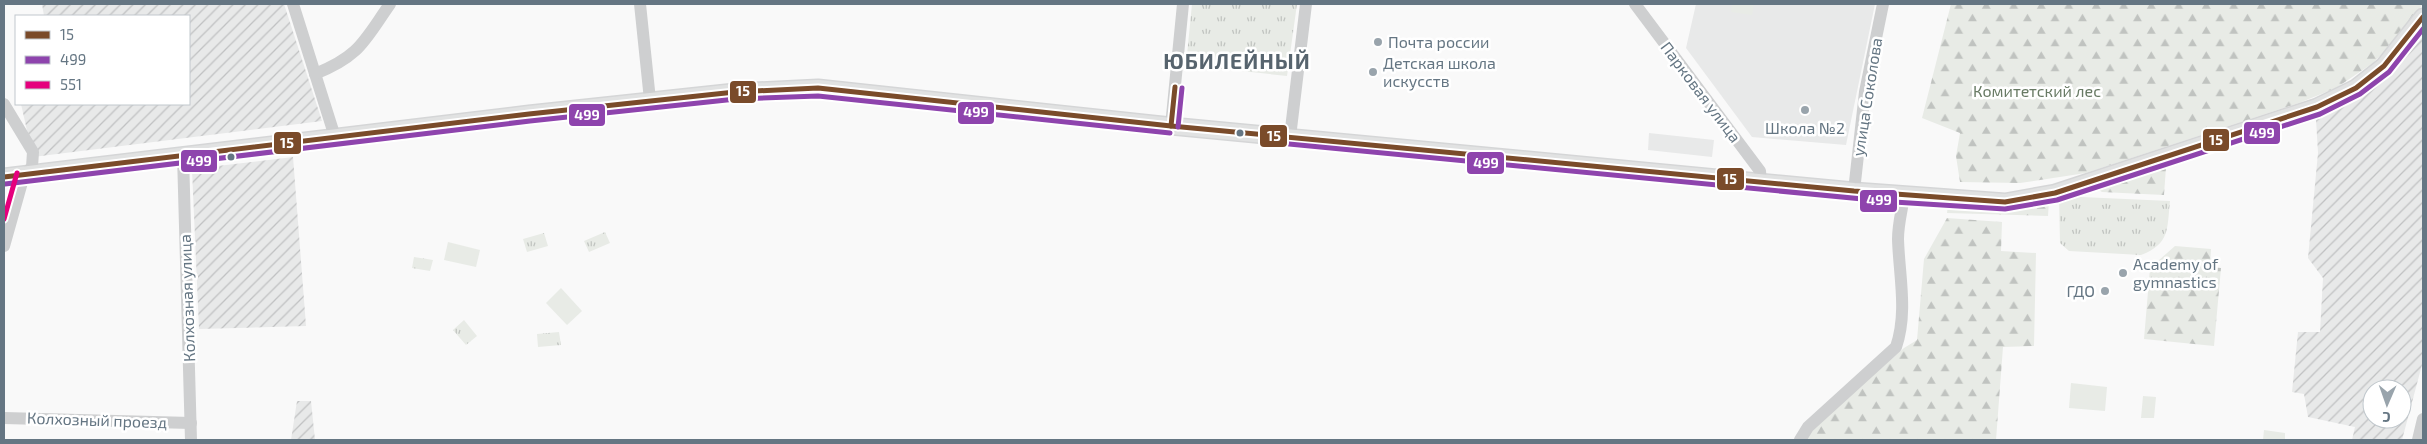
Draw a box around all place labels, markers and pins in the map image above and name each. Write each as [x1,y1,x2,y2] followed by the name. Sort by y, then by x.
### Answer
[1388,32,1489,51] place label: Почта россии
[1372,36,1384,48] marker: Почта россии
[1383,53,1496,91] place label: Детская школа искусств
[1367,66,1379,78] marker: Детская школа искусств
[1799,104,1811,116] marker: Школа №2
[1765,118,1845,137] place label: Школа №2
[1235,128,1245,138] unlabelled marker
[226,152,236,162] unlabelled marker
[2133,254,2219,291] place label: Academy of gymnastics
[2117,267,2129,279] marker: Academy of gymnastics
[2066,281,2095,300] place label: ГДО
[2099,285,2111,297] marker: ГДО

